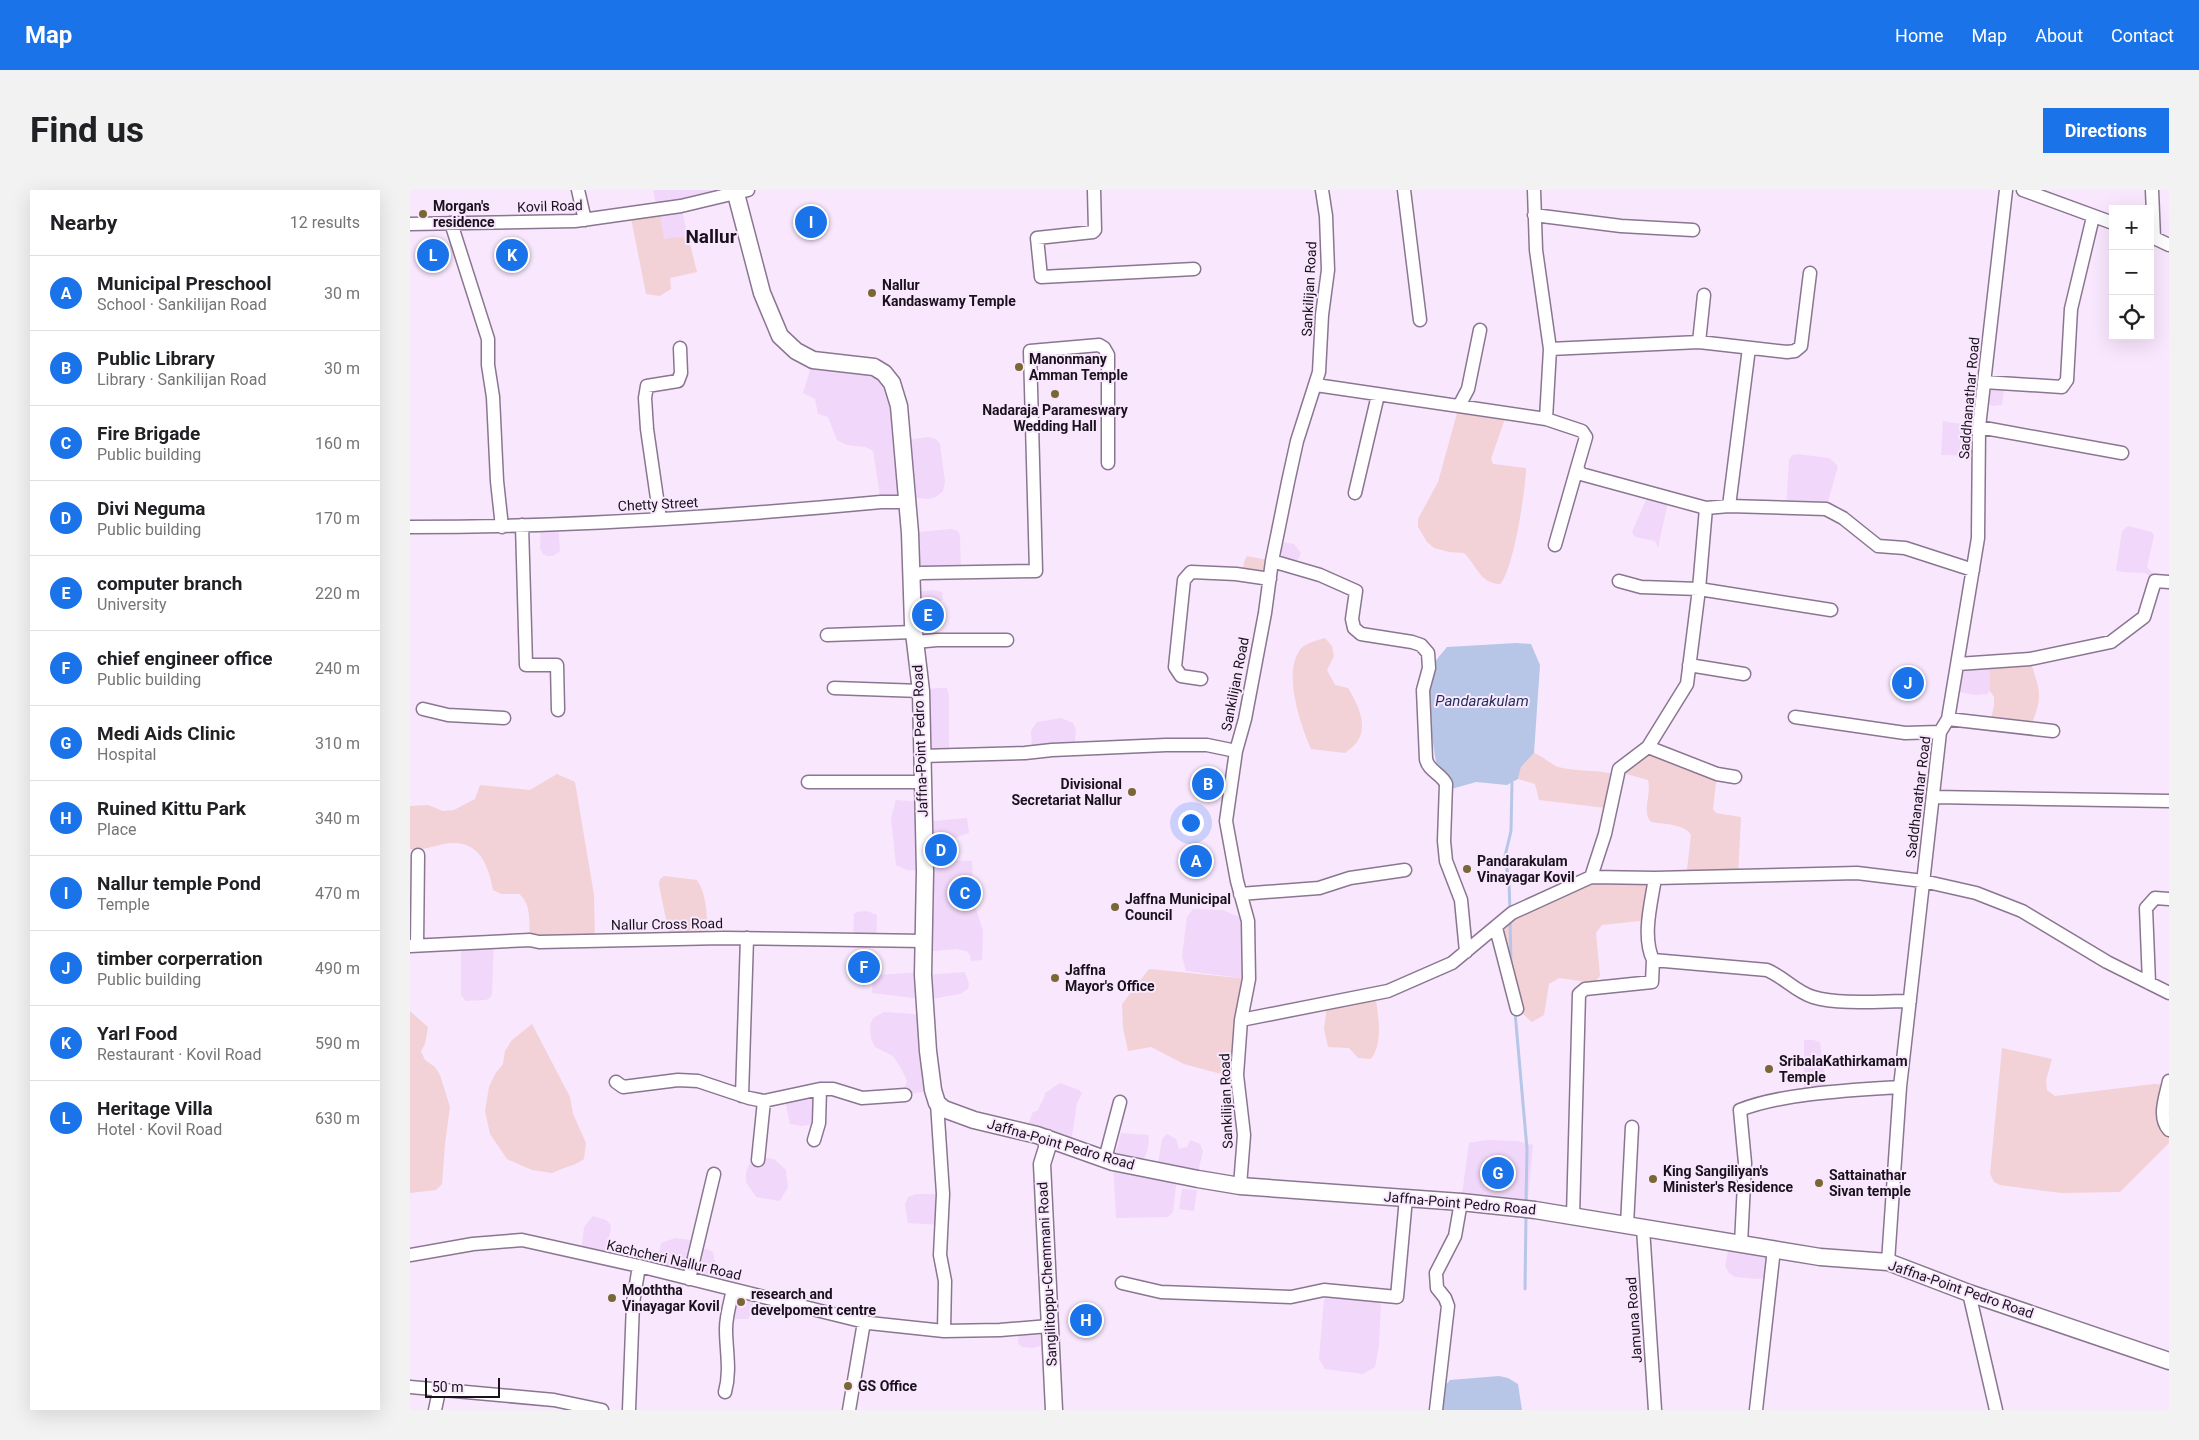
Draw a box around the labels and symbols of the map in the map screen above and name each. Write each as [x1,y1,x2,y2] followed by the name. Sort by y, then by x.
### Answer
[517,197,583,215] street label: Kovil Road
[433,198,495,230] place label: Morgan's residence
[795,203,827,241] pin: I
[417,208,429,220] marker: Morgan's residence
[685,225,737,248] district label: Nallur
[417,236,449,274] pin: L
[496,236,528,274] pin: K
[1299,241,1319,337] street label: Sankilijan Road
[882,277,1016,309] place label: Nallur Kandaswamy Temple
[866,287,878,299] marker: Nallur Kandaswamy Temple
[1956,336,1982,460] street label: Saddhanathar Road
[1029,351,1128,383] place label: Manonmany Amman Temple
[1013,361,1025,373] marker: Manonmany Amman Temple
[1049,388,1061,400] marker: Nadaraja Parameswary Wedding Hall
[982,402,1129,434] place label: Nadaraja Parameswary Wedding Hall
[617,494,699,514] street label: Chetty Street
[912,596,944,634] pin: E
[1218,636,1252,732] street label: Sankilijan Road
[1892,664,1924,702] pin: J
[909,665,931,817] street label: Jaffna-Point Pedro Road
[1435,692,1529,710] water label: Pandarakulam
[1903,735,1933,859] street label: Saddhanathar Road
[1192,765,1224,803] pin: B
[1011,776,1122,808] place label: Divisional Secretariat Nallur
[1126,786,1138,798] marker: Divisional Secretariat Nallur
[1178,810,1204,836] your location
[925,831,957,869] pin: D
[1180,842,1212,880] pin: A
[1477,853,1575,885] place label: Pandarakulam Vinayagar Kovil
[1461,863,1473,875] marker: Pandarakulam Vinayagar Kovil
[949,874,981,912] pin: C
[1125,891,1231,923] place label: Jaffna Municipal Council
[1109,901,1121,913] marker: Jaffna Municipal Council
[611,915,723,933] street label: Nallur Cross Road
[848,948,880,986] pin: F
[1065,962,1155,994] place label: Jaffna Mayor's Office
[1049,972,1061,984] marker: Jaffna Mayor's Office
[1216,1053,1236,1149] street label: Sankilijan Road
[1779,1053,1908,1085] place label: SribalaKathirkamam Temple
[1763,1063,1775,1075] marker: SribalaKathirkamam Temple
[986,1115,1136,1173] street label: Jaffna-Point Pedro Road
[1482,1154,1514,1192] pin: G
[1663,1163,1794,1195] place label: King Sangiliyan's Minister's Residence
[1829,1167,1911,1199] place label: Sattainathar Sivan temple
[1647,1173,1659,1185] marker: King Sangiliyan's Minister's Residence
[1813,1177,1825,1189] marker: Sattainathar Sivan temple
[1034,1181,1060,1367] street label: Sangilitoppu-Chemmani Road
[1383,1188,1537,1218] street label: Jaffna-Point Pedro Road
[605,1237,743,1283] street label: Kachcheri Nallur Road
[1886,1257,2036,1321] street label: Jaffna-Point Pedro Road
[1623,1276,1645,1364] street label: Jamuna Road
[622,1282,720,1314] place label: Mooththa Vinayagar Kovil
[751,1286,877,1318] place label: research and develpoment centre
[606,1292,618,1304] marker: Mooththa Vinayagar Kovil
[735,1296,747,1308] marker: research and develpoment centre
[1070,1301,1102,1339] pin: H
[425,1375,500,1398] scale bar
[858,1378,918,1394] place label: GS Office
[842,1380,854,1392] marker: GS Office

